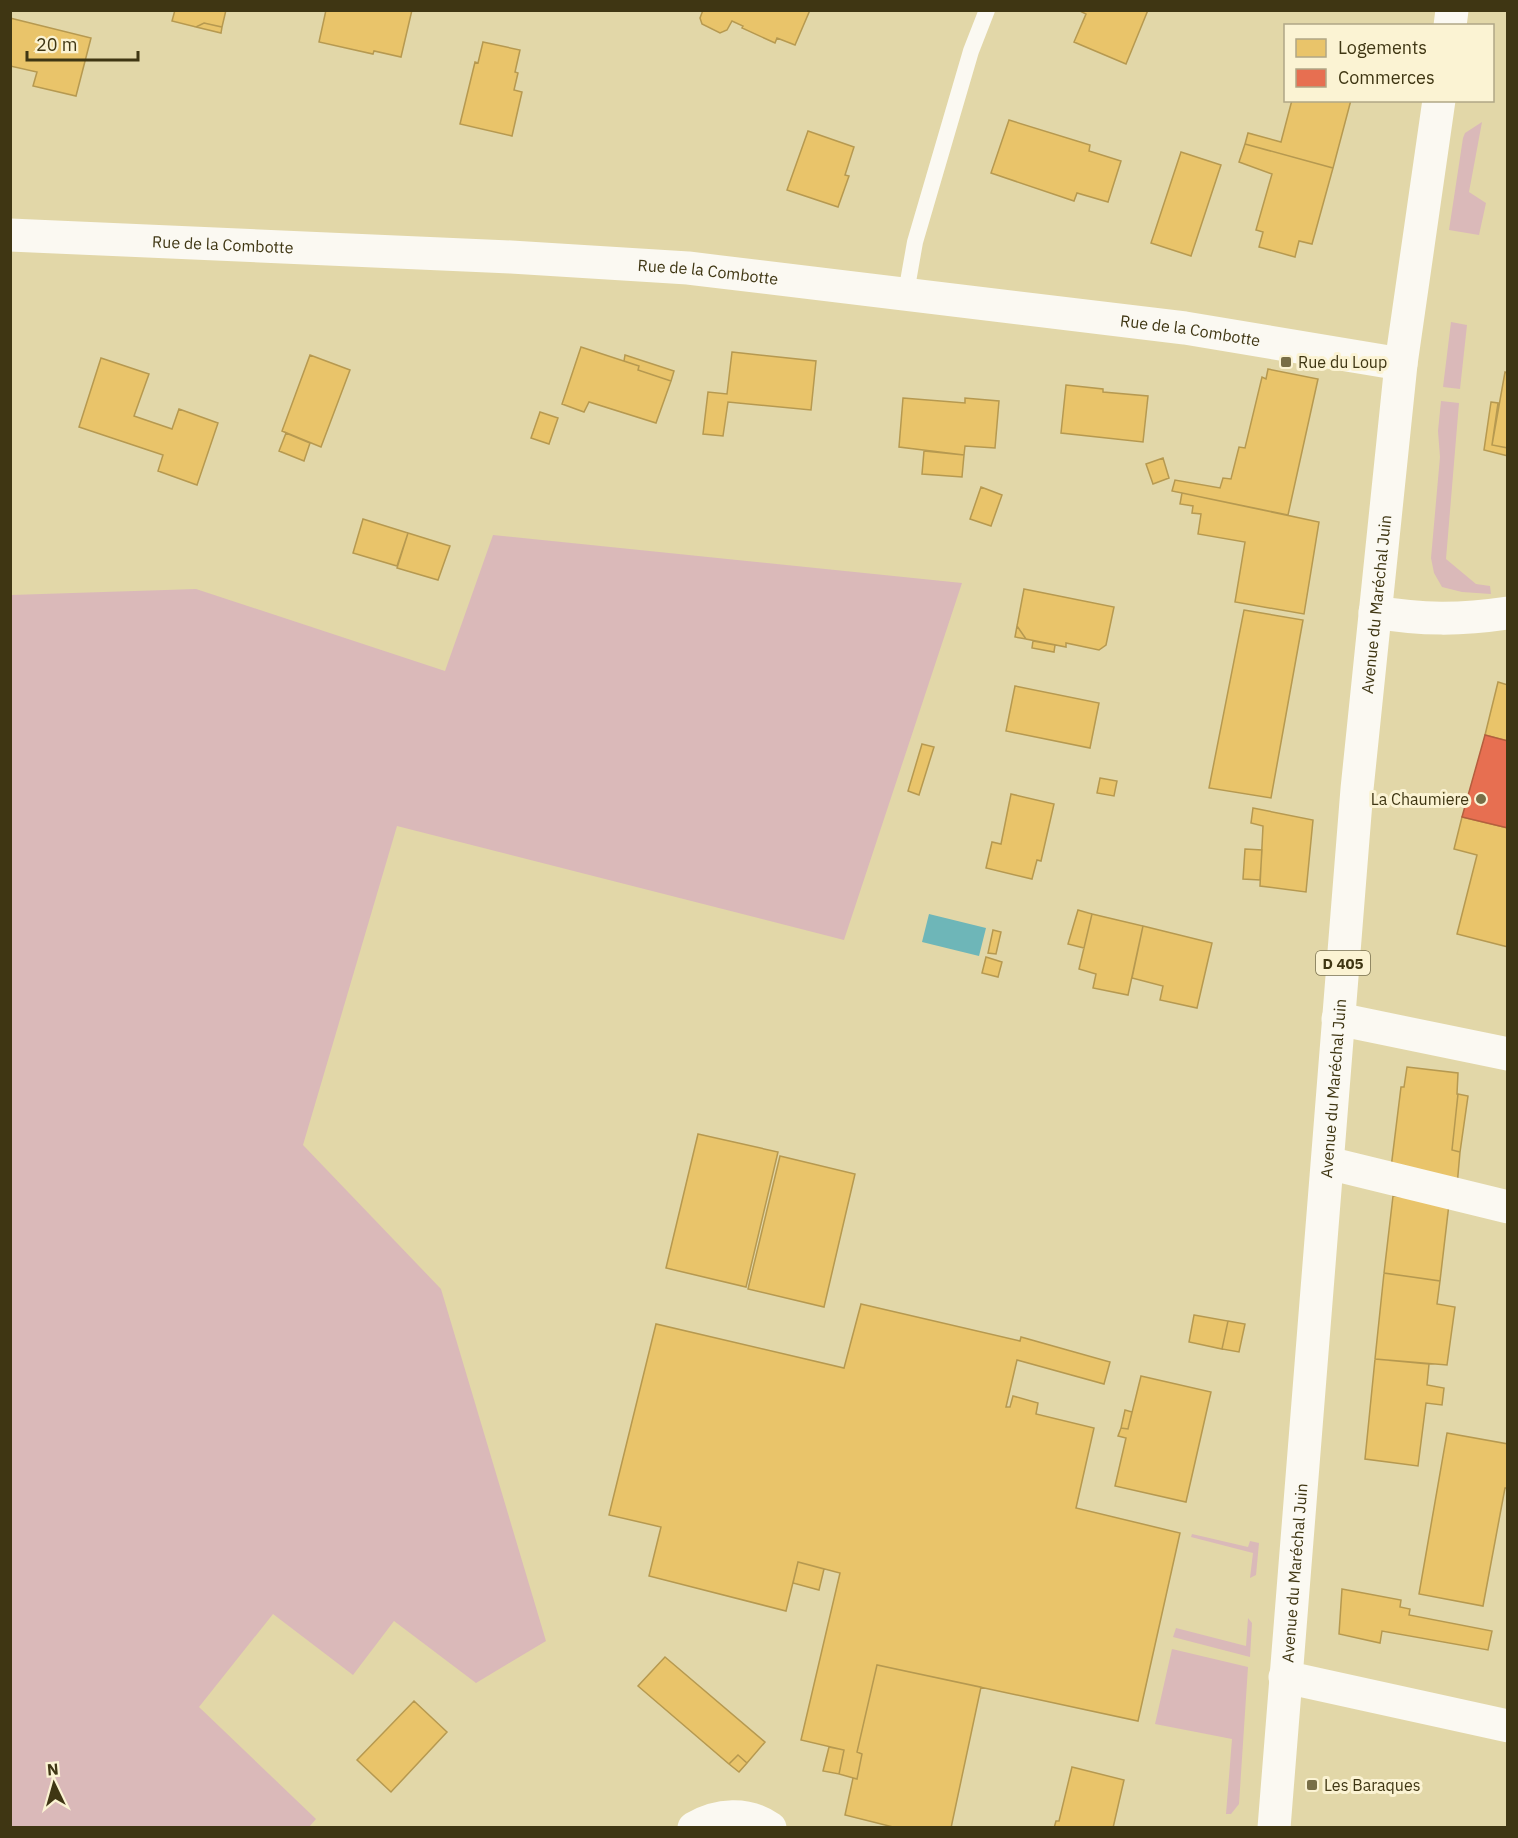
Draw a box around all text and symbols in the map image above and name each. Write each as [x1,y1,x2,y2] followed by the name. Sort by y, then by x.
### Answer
[27,24,138,62] scale bar
[1284,24,1494,102] legend
[36,33,78,56] text: 20 m
[1338,36,1427,59] text: Logements
[1338,66,1435,89] text: Commerces
[152,231,294,257] street label: Rue de la Combotte
[637,255,780,289] street label: Rue de la Combotte
[1119,310,1262,350] street label: Rue de la Combotte
[1298,352,1387,372] place label: Rue du Loup
[1279,355,1293,369] marker: Rue du Loup
[1357,514,1395,695] street label: Avenue du Maréchal Juin
[1371,789,1469,809] place label: La Chaumiere
[1474,792,1488,806] marker: La Chaumiere
[1316,951,1370,975] road number: D 405
[1316,998,1350,1179] street label: Avenue du Maréchal Juin
[1277,1482,1312,1663] street label: Avenue du Maréchal Juin
[24,1754,84,1814] north arrow
[46,1759,59,1780] text: N
[1324,1775,1421,1795] place label: Les Baraques
[1305,1778,1319,1792] marker: Les Baraques

